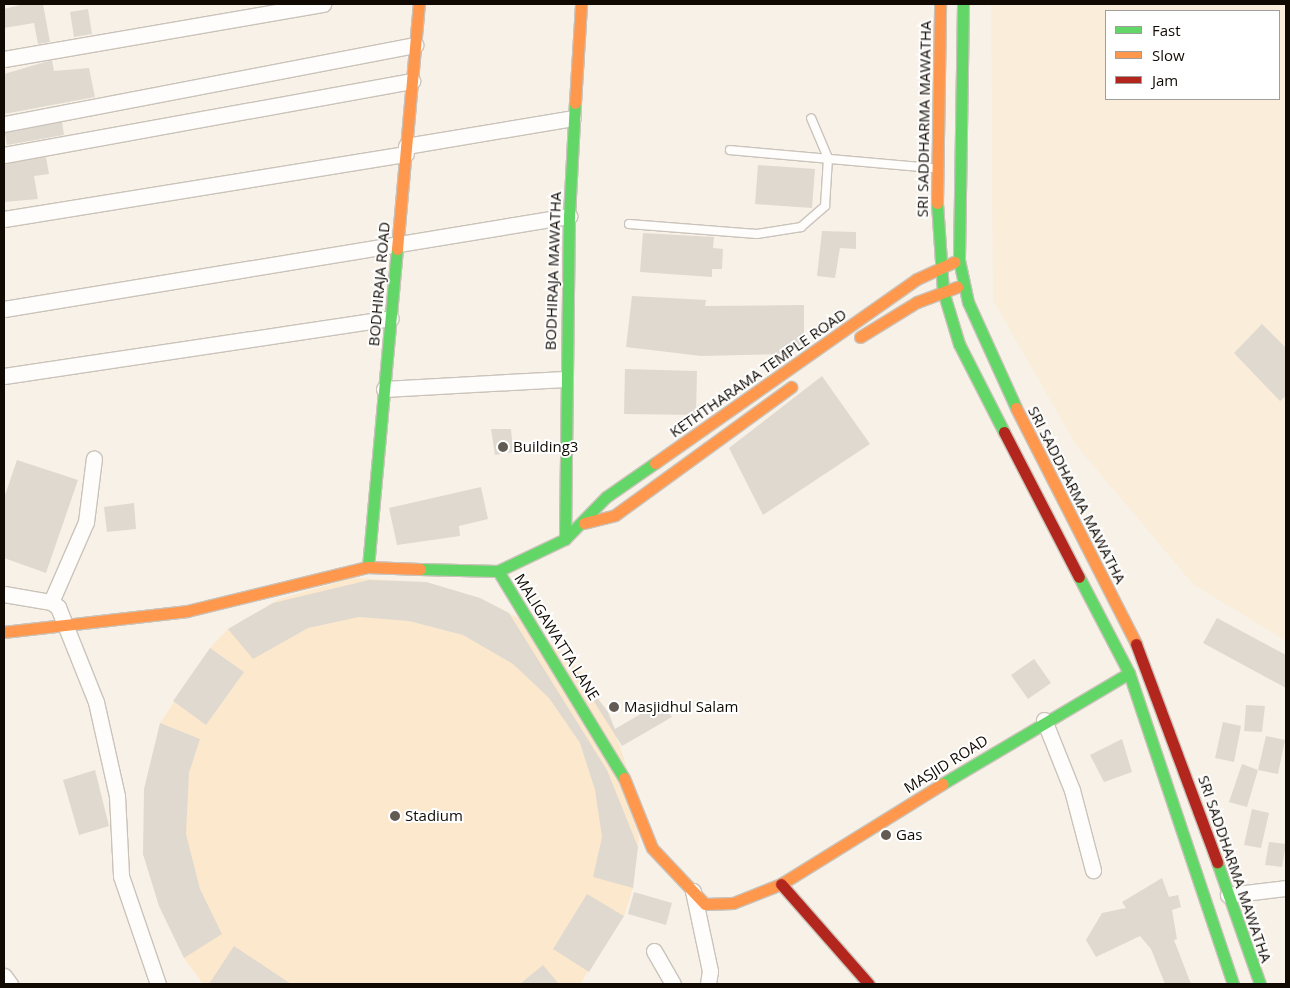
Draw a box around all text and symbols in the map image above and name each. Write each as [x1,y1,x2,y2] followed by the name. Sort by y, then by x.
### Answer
[1105,10,1280,100] legend
[913,20,935,218] street label: SRI SADDHARMA MAWATHA
[1152,20,1181,40] text: Fast
[1152,45,1185,65] text: Slow
[1152,70,1178,90] text: Jam
[541,191,565,351] street label: BODHIRAJA MAWATHA
[365,221,393,347] street label: BODHIRAJA ROAD
[666,305,850,441] street label: KETHTHARAMA TEMPLE ROAD
[1024,403,1130,587] street label: SRI SADDHARMA MAWATHA
[513,438,578,456] place label: Building3
[497,441,509,453] marker: Building3
[511,571,603,703] street label: MALIGAWATTA LANE
[624,698,738,716] place label: Masjidhul Salam
[608,701,620,713] marker: Masjidhul Salam
[901,731,991,797] street label: MASJID ROAD
[1194,773,1276,965] street label: SRI SADDHARMA MAWATHA
[405,807,463,825] place label: Stadium
[389,810,401,822] marker: Stadium
[896,826,922,844] place label: Gas
[880,829,892,841] marker: Gas

